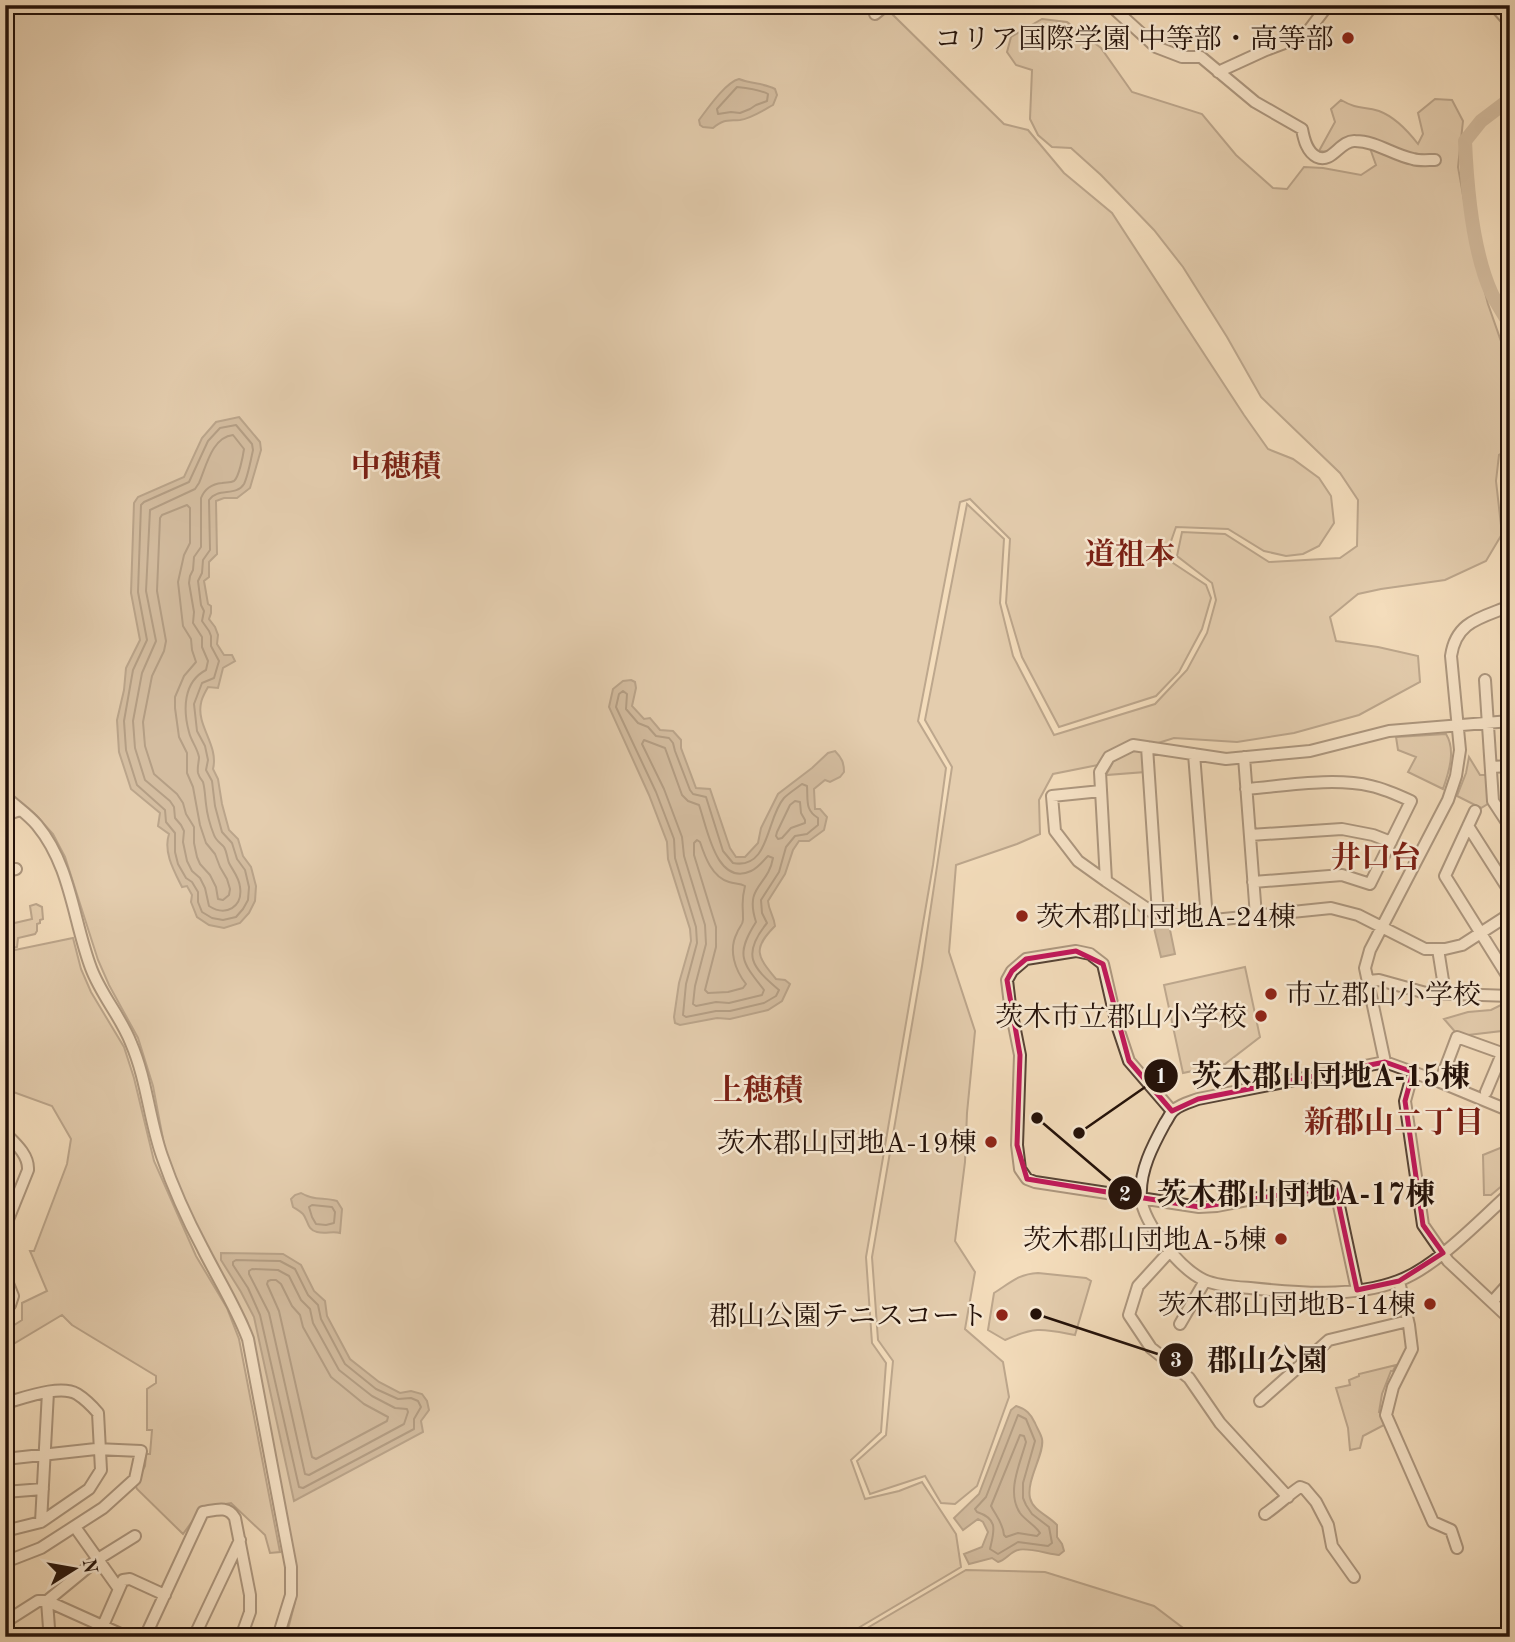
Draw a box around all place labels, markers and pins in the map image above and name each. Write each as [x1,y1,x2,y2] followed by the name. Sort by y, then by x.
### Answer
[934,24,1334,55] place label: コリア国際学園 中等部・高等部
[1340,30,1356,46] marker: コリア国際学園 中等部・高等部
[1036,902,1296,933] place label: 茨木郡山団地A-24棟
[1014,908,1030,924] marker: 茨木郡山団地A-24棟
[1285,980,1481,1011] place label: 市立郡山小学校
[1263,986,1279,1002] marker: 市立郡山小学校
[995,1002,1247,1033] place label: 茨木市立郡山小学校
[1253,1008,1269,1024] marker: 茨木市立郡山小学校
[1143,1050,1485,1101] callout: 茨木郡山団地A-15棟
[717,1128,977,1159] place label: 茨木郡山団地A-19棟
[983,1134,999,1150] marker: 茨木郡山団地A-19棟
[1108,1168,1449,1219] callout: 茨木郡山団地A-17棟
[1023,1225,1267,1256] place label: 茨木郡山団地A-5棟
[1273,1231,1289,1247] marker: 茨木郡山団地A-5棟
[1158,1290,1416,1321] place label: 茨木郡山団地B-14棟
[1422,1296,1438,1312] marker: 茨木郡山団地B-14棟
[709,1301,988,1332] place label: 郡山公園テニスコート
[994,1307,1010,1323] marker: 郡山公園テニスコート
[1158,1334,1341,1385] callout: 郡山公園

